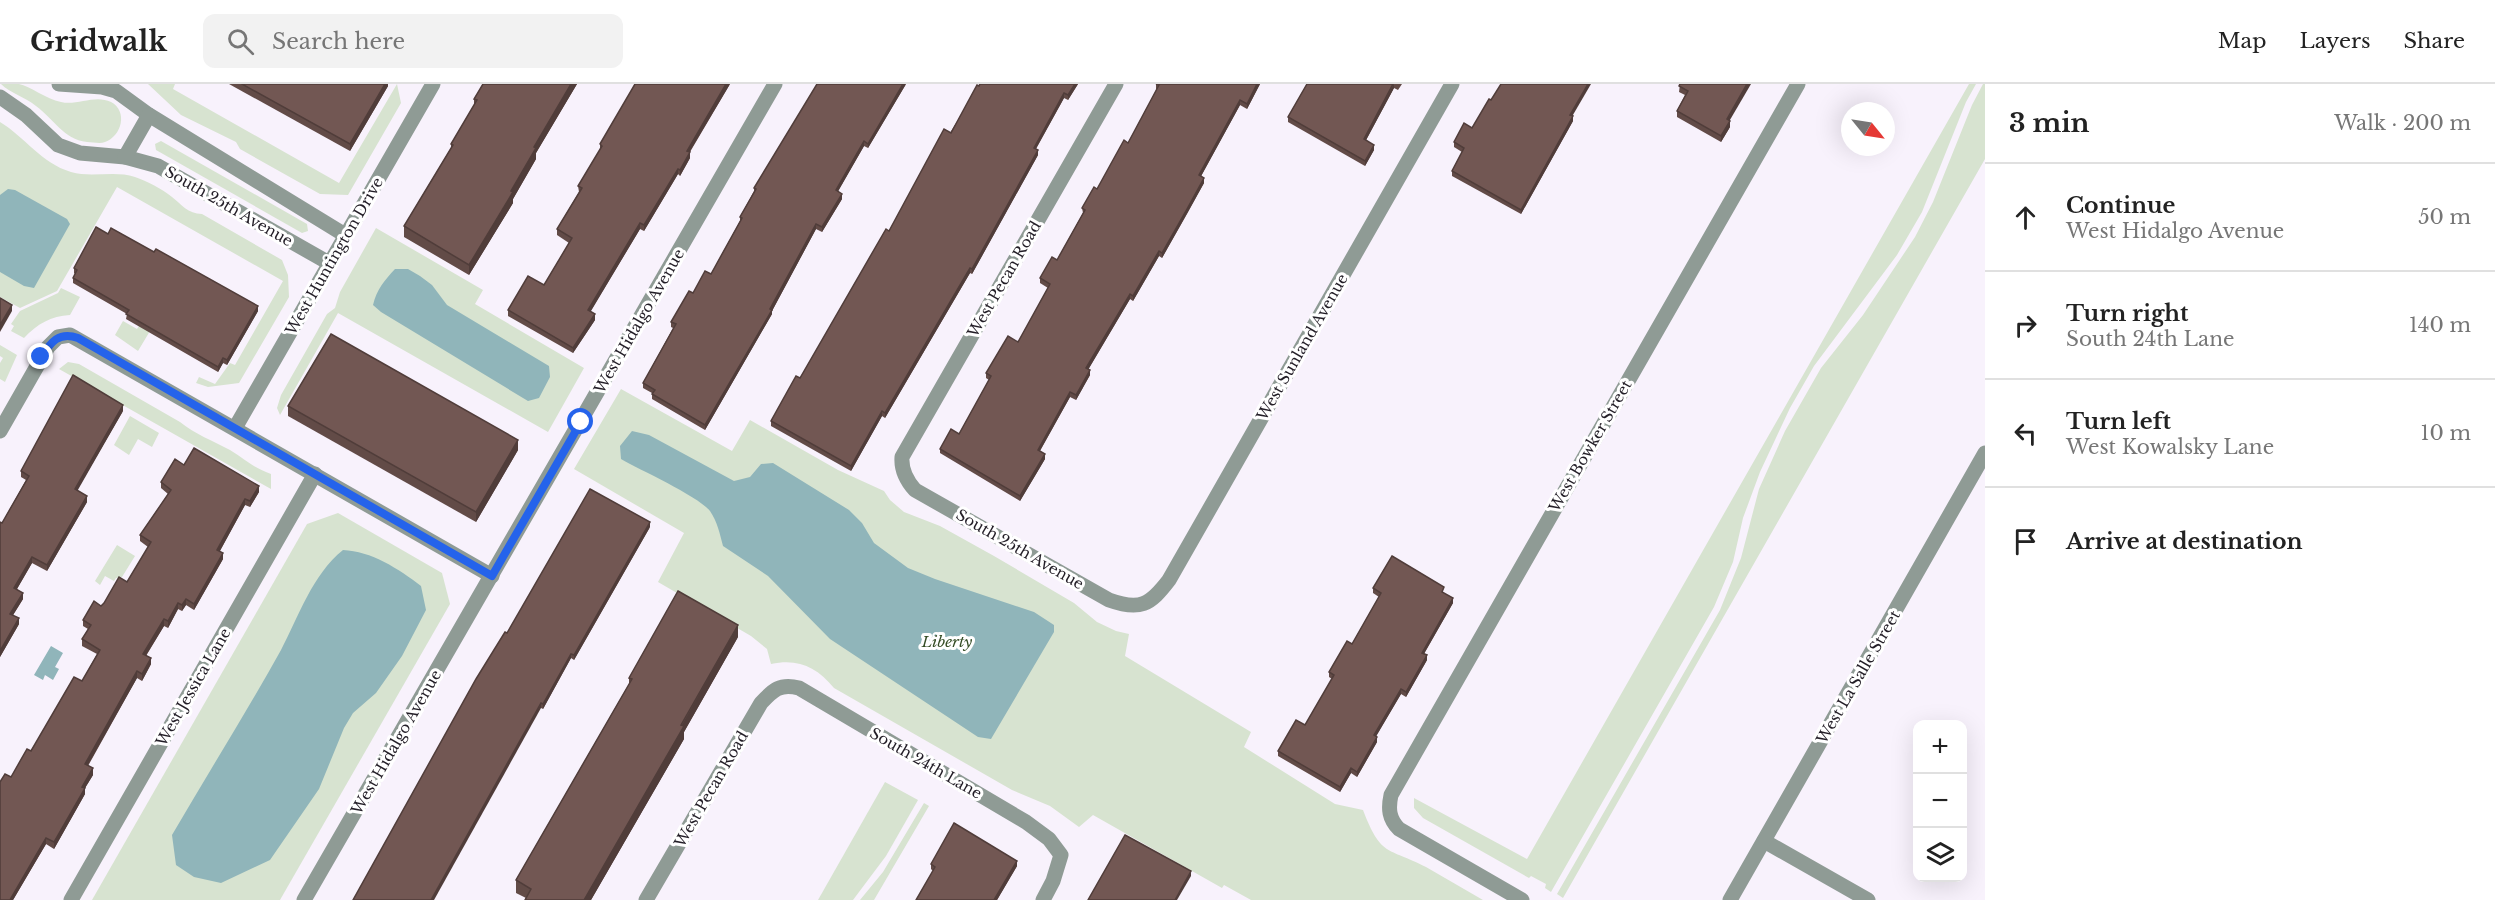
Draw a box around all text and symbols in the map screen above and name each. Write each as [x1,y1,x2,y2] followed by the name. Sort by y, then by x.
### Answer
[203,14,623,68] search box
[30,24,167,59] text: Gridwalk
[224,25,257,58] icon: search
[272,28,405,55] text: Search here
[2218,28,2267,54] text: Map
[2300,28,2371,54] text: Layers
[2404,28,2465,54] text: Share
[1841,102,1895,156] north arrow
[2009,107,2090,139] text: 3 min
[2334,111,2471,135] text: Walk · 200 m
[162,162,296,250] street label: South 25th Avenue
[281,174,387,339] street label: West Huntington Drive
[2066,192,2175,219] text: Continue
[2009,201,2042,234] icon: ahead
[2418,205,2471,229] text: 50 m
[962,217,1045,341] street label: West Pecan Road
[2066,219,2284,243] text: West Hidalgo Avenue
[589,245,688,398] street label: West Hidalgo Avenue
[1252,270,1352,425] street label: West Sunland Avenue
[2066,300,2188,327] text: Turn right
[2009,309,2042,342] icon: right
[2409,313,2471,337] text: 140 m
[2066,327,2234,351] text: South 24th Lane
[27,343,53,369] route end
[1544,376,1636,516] street label: West Bowker Street
[567,408,593,434] route start
[2066,408,2171,435] text: Turn left
[2009,417,2042,450] icon: left
[2421,421,2471,445] text: 10 m
[2066,435,2274,459] text: West Kowalsky Lane
[953,505,1087,593] street label: South 25th Avenue
[2009,525,2042,558] icon: arrive
[2066,528,2303,555] text: Arrive at destination
[1812,607,1904,748] street label: West La Salle Street
[151,624,235,750] street label: West Jessica Lane
[921,632,972,651] park label: Liberty
[346,666,445,819] street label: West Hidalgo Avenue
[1913,720,1967,882] map controls
[1913,720,1967,774] button: +
[867,723,985,803] street label: South 24th Lane
[669,727,752,851] street label: West Pecan Road
[1913,774,1967,828] button: −
[1913,828,1967,882] button: layers

